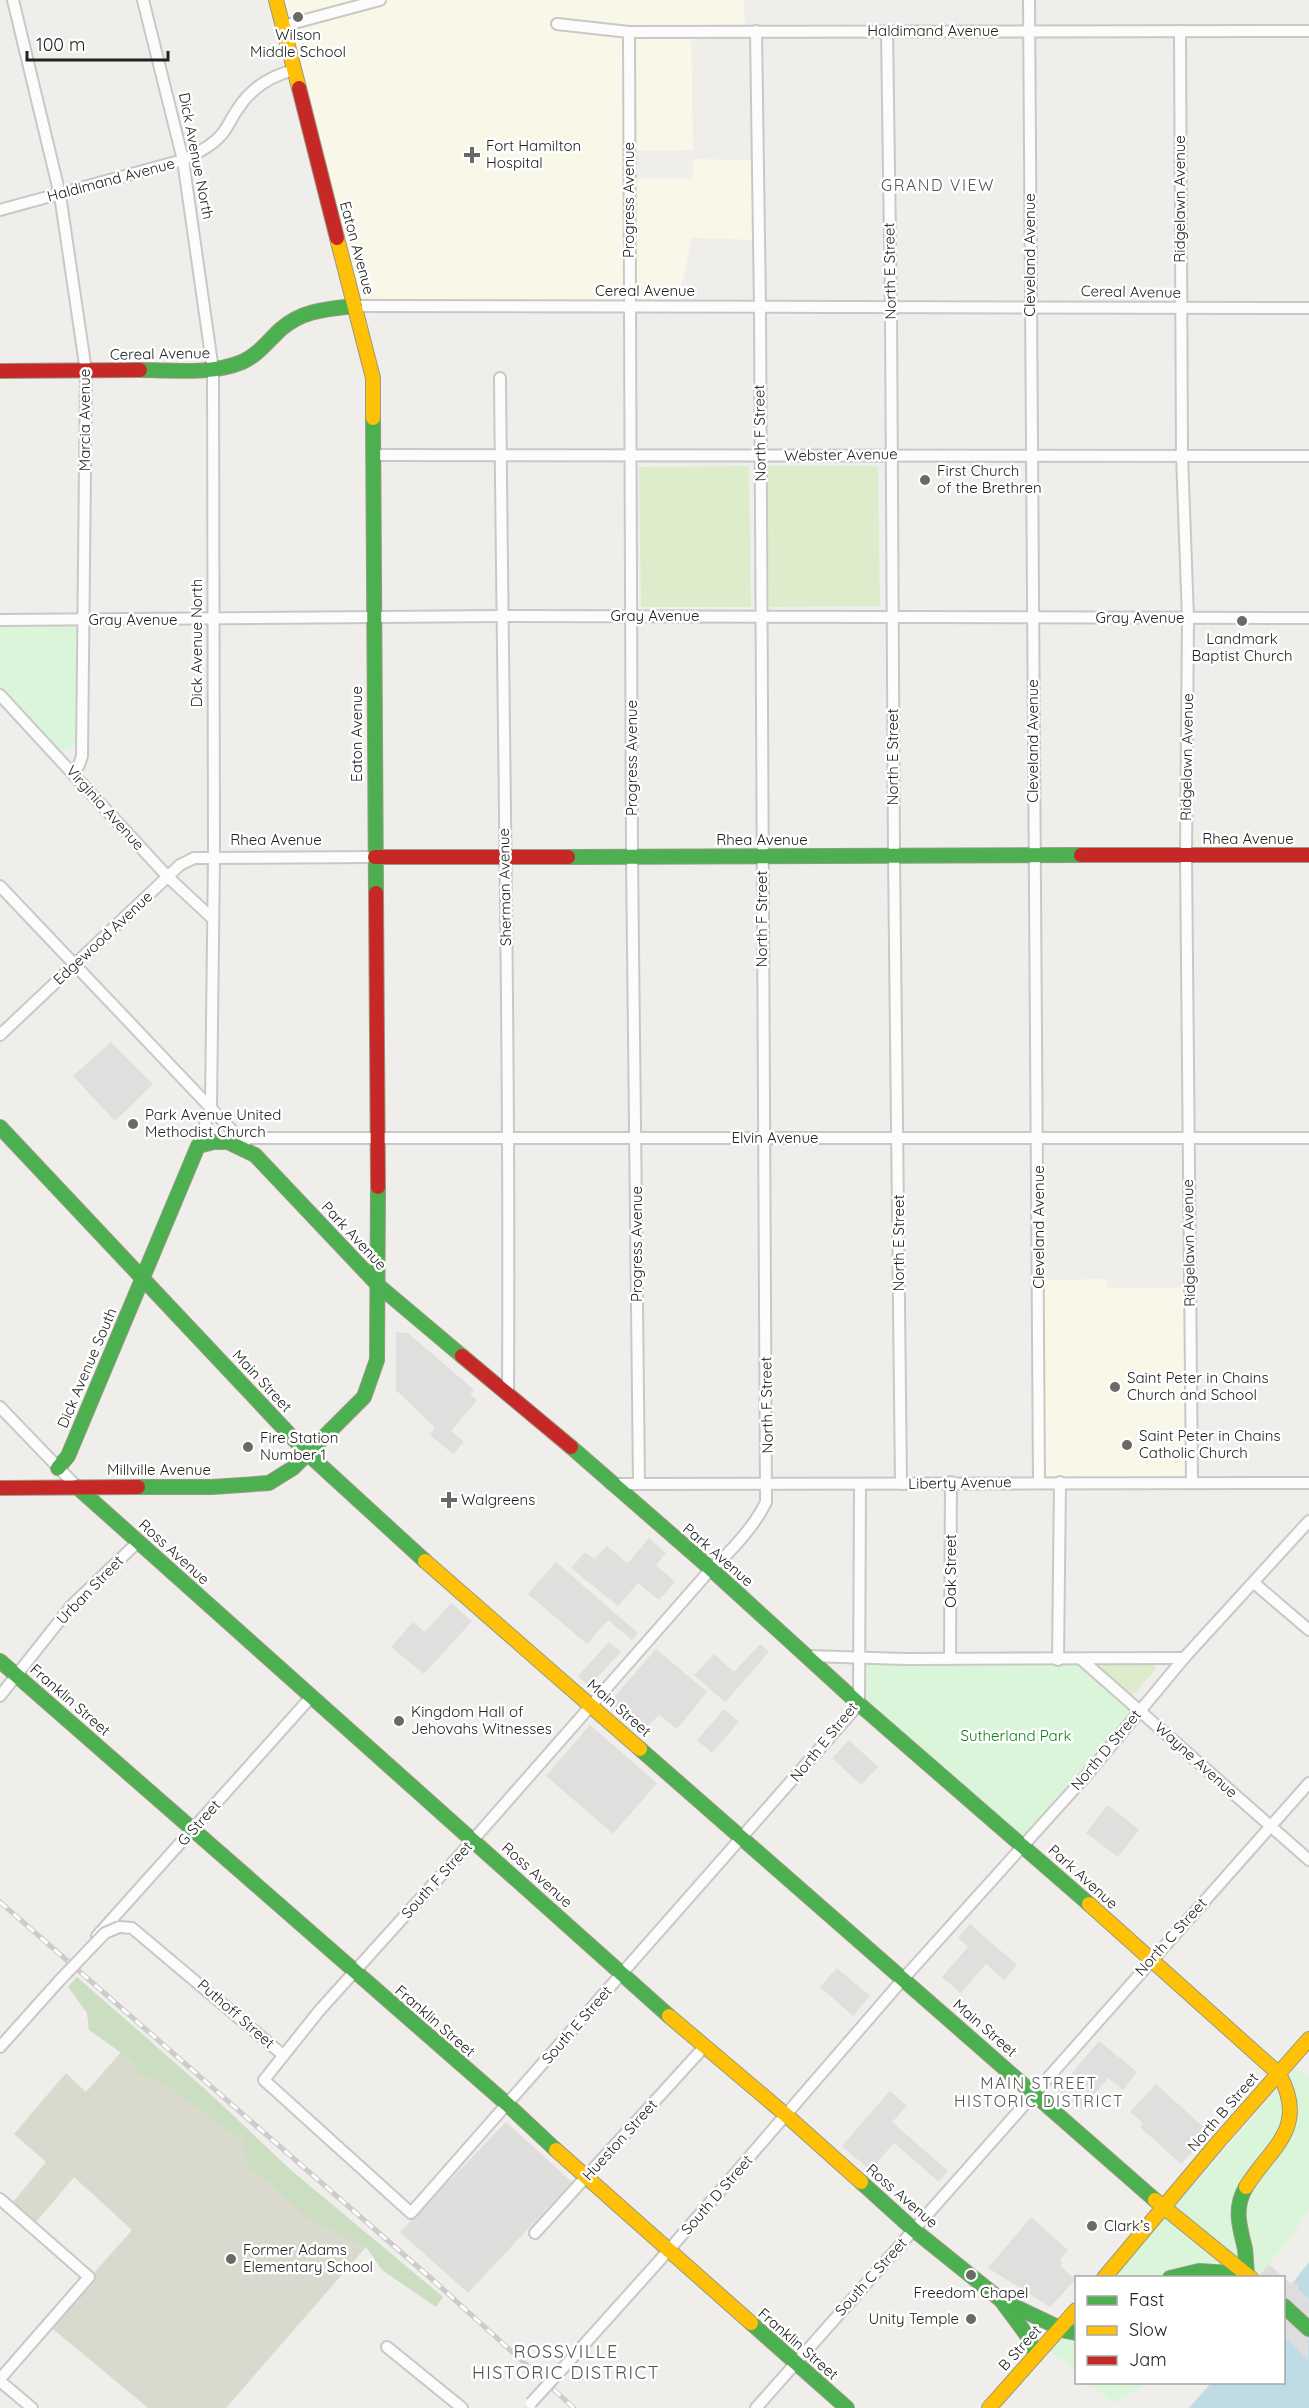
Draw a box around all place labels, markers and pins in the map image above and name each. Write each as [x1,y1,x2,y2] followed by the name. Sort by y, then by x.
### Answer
[291,10,305,24] marker: Wilson Middle School
[250,25,346,61] place label: Wilson Middle School
[486,136,581,172] place label: Fort Hamilton Hospital
[463,146,481,164] marker: Fort Hamilton Hospital
[937,461,1042,497] place label: First Church of the Brethren
[918,473,932,487] marker: First Church of the Brethren
[1235,614,1249,628] marker: Landmark Baptist Church
[1191,629,1293,665] place label: Landmark Baptist Church
[145,1105,281,1141] place label: Park Avenue United Methodist Church
[126,1117,140,1131] marker: Park Avenue United Methodist Church
[1127,1368,1269,1404] place label: Saint Peter in Chains Church and School
[1108,1380,1122,1394] marker: Saint Peter in Chains Church and School
[1139,1426,1281,1462] place label: Saint Peter in Chains Catholic Church
[260,1428,338,1464] place label: Fire Station Number 1
[1120,1438,1134,1452] marker: Saint Peter in Chains Catholic Church
[241,1440,255,1454] marker: Fire Station Number 1
[461,1490,535,1509] place label: Walgreens
[442,1493,456,1507] marker: Walgreens
[411,1702,552,1738] place label: Kingdom Hall of Jehovahs Witnesses
[392,1714,406,1728] marker: Kingdom Hall of Jehovahs Witnesses
[1104,2216,1150,2235] place label: Clark’s
[1085,2219,1099,2233] marker: Clark’s
[243,2240,373,2276] place label: Former Adams Elementary School
[224,2252,238,2266] marker: Former Adams Elementary School
[964,2268,978,2282] marker: Freedom Chapel
[913,2283,1029,2302] place label: Freedom Chapel
[868,2309,959,2328] place label: Unity Temple
[964,2312,978,2326] marker: Unity Temple

